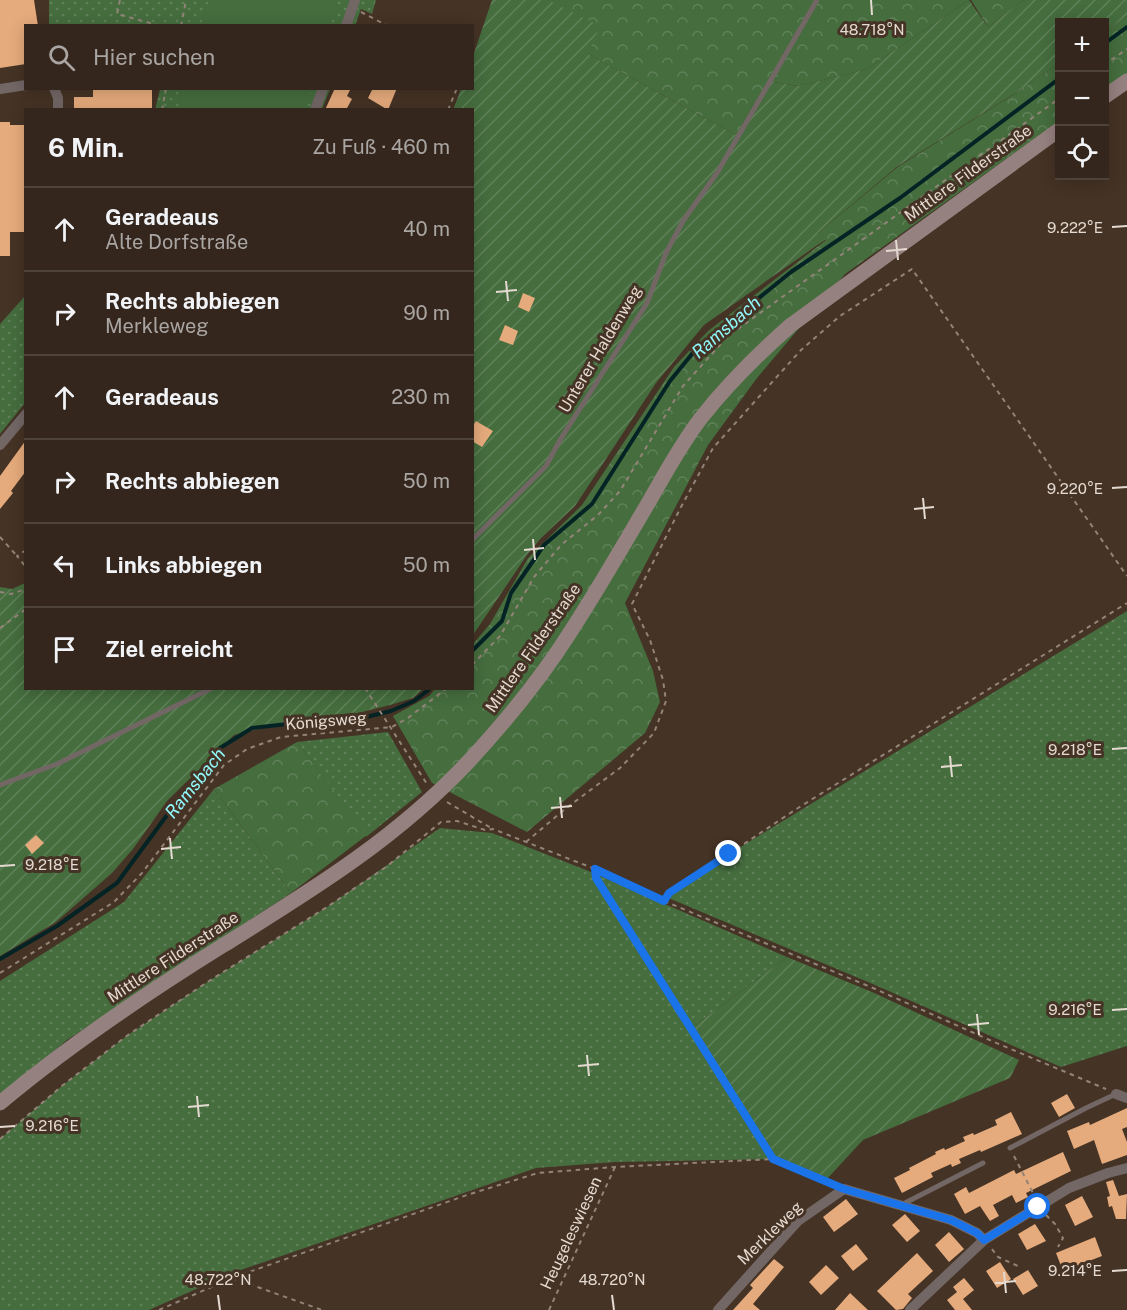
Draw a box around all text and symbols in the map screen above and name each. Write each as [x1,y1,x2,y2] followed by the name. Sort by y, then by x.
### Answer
[1055,18,1109,180] map controls
[1055,18,1109,72] button: +
[839,21,905,38] text: 48.718°N
[24,24,474,90] search box
[45,41,78,74] icon: search
[93,44,215,70] text: Hier suchen
[1055,72,1109,126] button: −
[901,120,1035,226] street label: Mittlere Filderstraße
[1055,126,1109,180] button: locate
[48,132,124,163] text: 6 Min.
[312,135,450,159] text: Zu Fuß · 460 m
[105,204,219,230] text: Geradeaus
[48,213,81,246] icon: ahead
[403,217,450,241] text: 40 m
[1047,219,1103,236] text: 9.222°E
[105,230,248,254] text: Alte Dorfstraße
[555,282,645,416] street label: Unterer Haldenweg
[105,288,280,314] text: Rechts abbiegen
[687,291,765,363] water label: Ramsbach
[48,297,81,330] icon: right
[403,301,450,325] text: 90 m
[105,314,209,338] text: Merkleweg
[48,381,81,414] icon: ahead
[105,384,219,410] text: Geradeaus
[391,385,450,409] text: 230 m
[48,465,81,498] icon: right
[105,468,280,494] text: Rechts abbiegen
[403,469,450,493] text: 50 m
[1047,480,1103,497] text: 9.220°E
[48,549,81,582] icon: left
[105,552,262,578] text: Links abbiegen
[403,553,450,577] text: 50 m
[481,580,585,716] street label: Mittlere Filderstraße
[48,633,81,666] icon: arrive
[105,636,233,662] text: Ziel erreicht
[284,708,368,734] street label: Königsweg
[1048,741,1102,758] text: 9.218°E
[160,744,230,822] water label: Ramsbach
[715,840,741,866] route end
[25,856,79,873] text: 9.218°E
[104,907,242,1007] street label: Mittlere Filderstraße
[1048,1001,1102,1018] text: 9.216°E
[25,1117,79,1134] text: 9.216°E
[536,1173,606,1293] street label: Heugeleswiesen
[1024,1193,1050,1219] route start
[734,1197,806,1269] street label: Merkleweg
[1048,1262,1102,1279] text: 9.214°E
[185,1271,252,1288] text: 48.722°N
[578,1271,646,1288] text: 48.720°N

